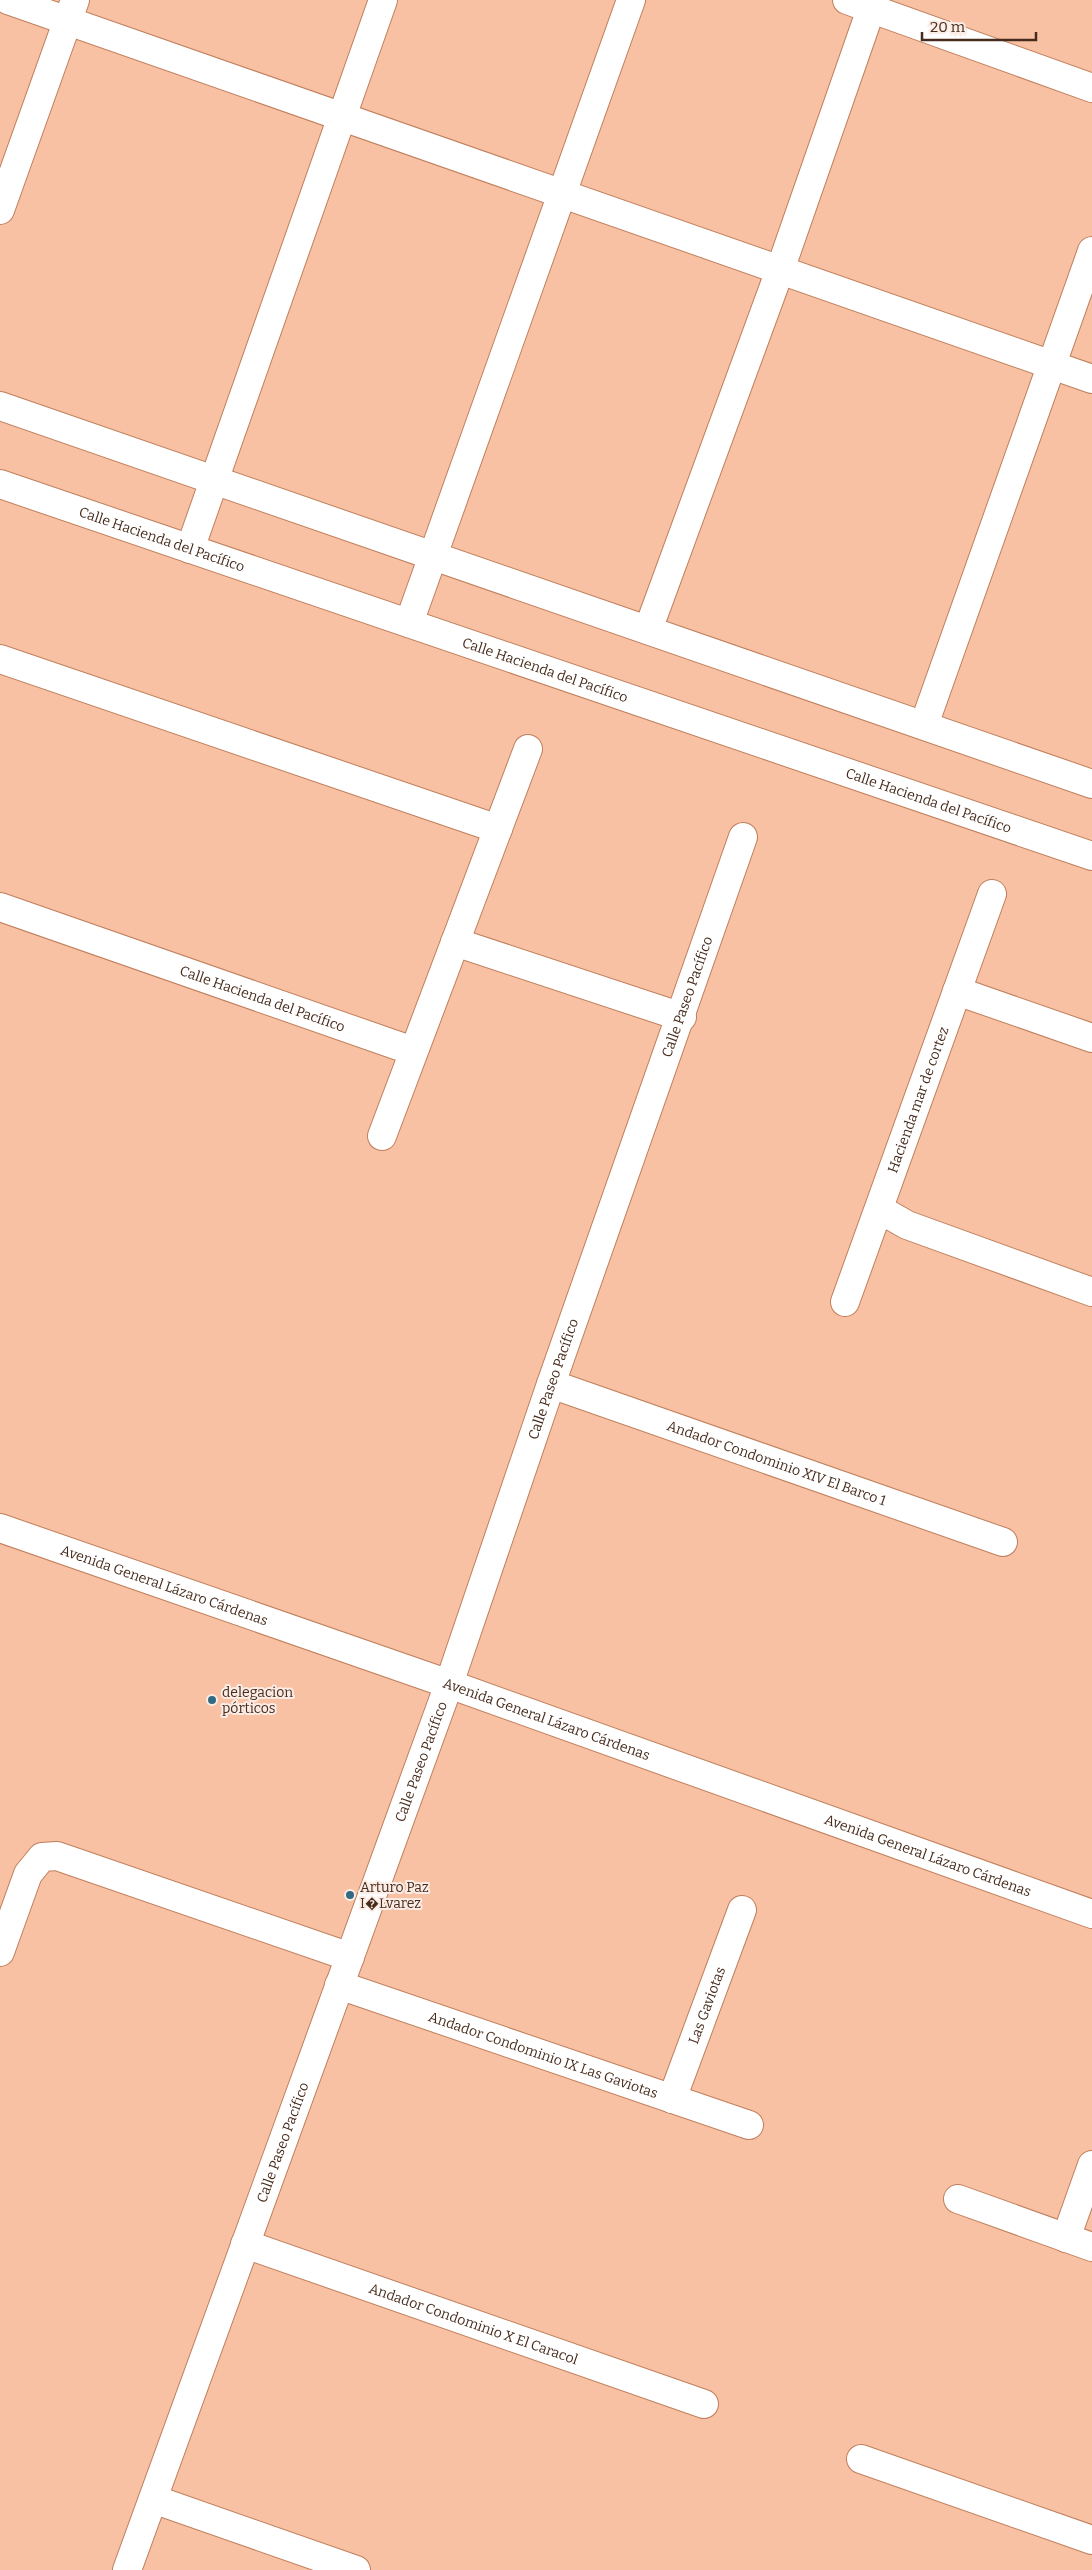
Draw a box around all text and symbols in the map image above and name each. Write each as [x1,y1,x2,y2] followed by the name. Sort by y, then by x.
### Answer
[922,10,1036,42] scale bar
[930,18,966,36] text: 20 m
[77,503,247,575] street label: Calle Hacienda del Pacífico
[460,634,630,706] street label: Calle Hacienda del Pacífico
[844,764,1014,836] street label: Calle Hacienda del Pacífico
[658,934,716,1059] street label: Calle Paseo Pacífico
[178,962,347,1035] street label: Calle Hacienda del Pacífico
[884,1024,952,1175] street label: Hacienda mar de cortez
[524,1316,582,1442] street label: Calle Paseo Pacífico
[665,1417,889,1509] street label: Andador Condominio XIV El Barco 1
[58,1541,270,1629] street label: Avenida General Lázaro Cárdenas
[441,1674,652,1764] street label: Avenida General Lázaro Cárdenas
[222,1684,293,1717] place label: delegacion pórticos
[206,1694,218,1706] marker: delegacion pórticos
[391,1699,450,1824] street label: Calle Paseo Pacífico
[822,1811,1034,1900] street label: Avenida General Lázaro Cárdenas
[360,1879,429,1912] place label: Arturo Paz I�Lvarez
[344,1889,356,1901] marker: Arturo Paz I�Lvarez
[685,1964,729,2046] street label: Las Gaviotas
[426,2008,660,2102] street label: Andador Condominio IX Las Gaviotas
[253,2080,312,2205] street label: Calle Paseo Pacífico
[367,2279,580,2368] street label: Andador Condominio X El Caracol

